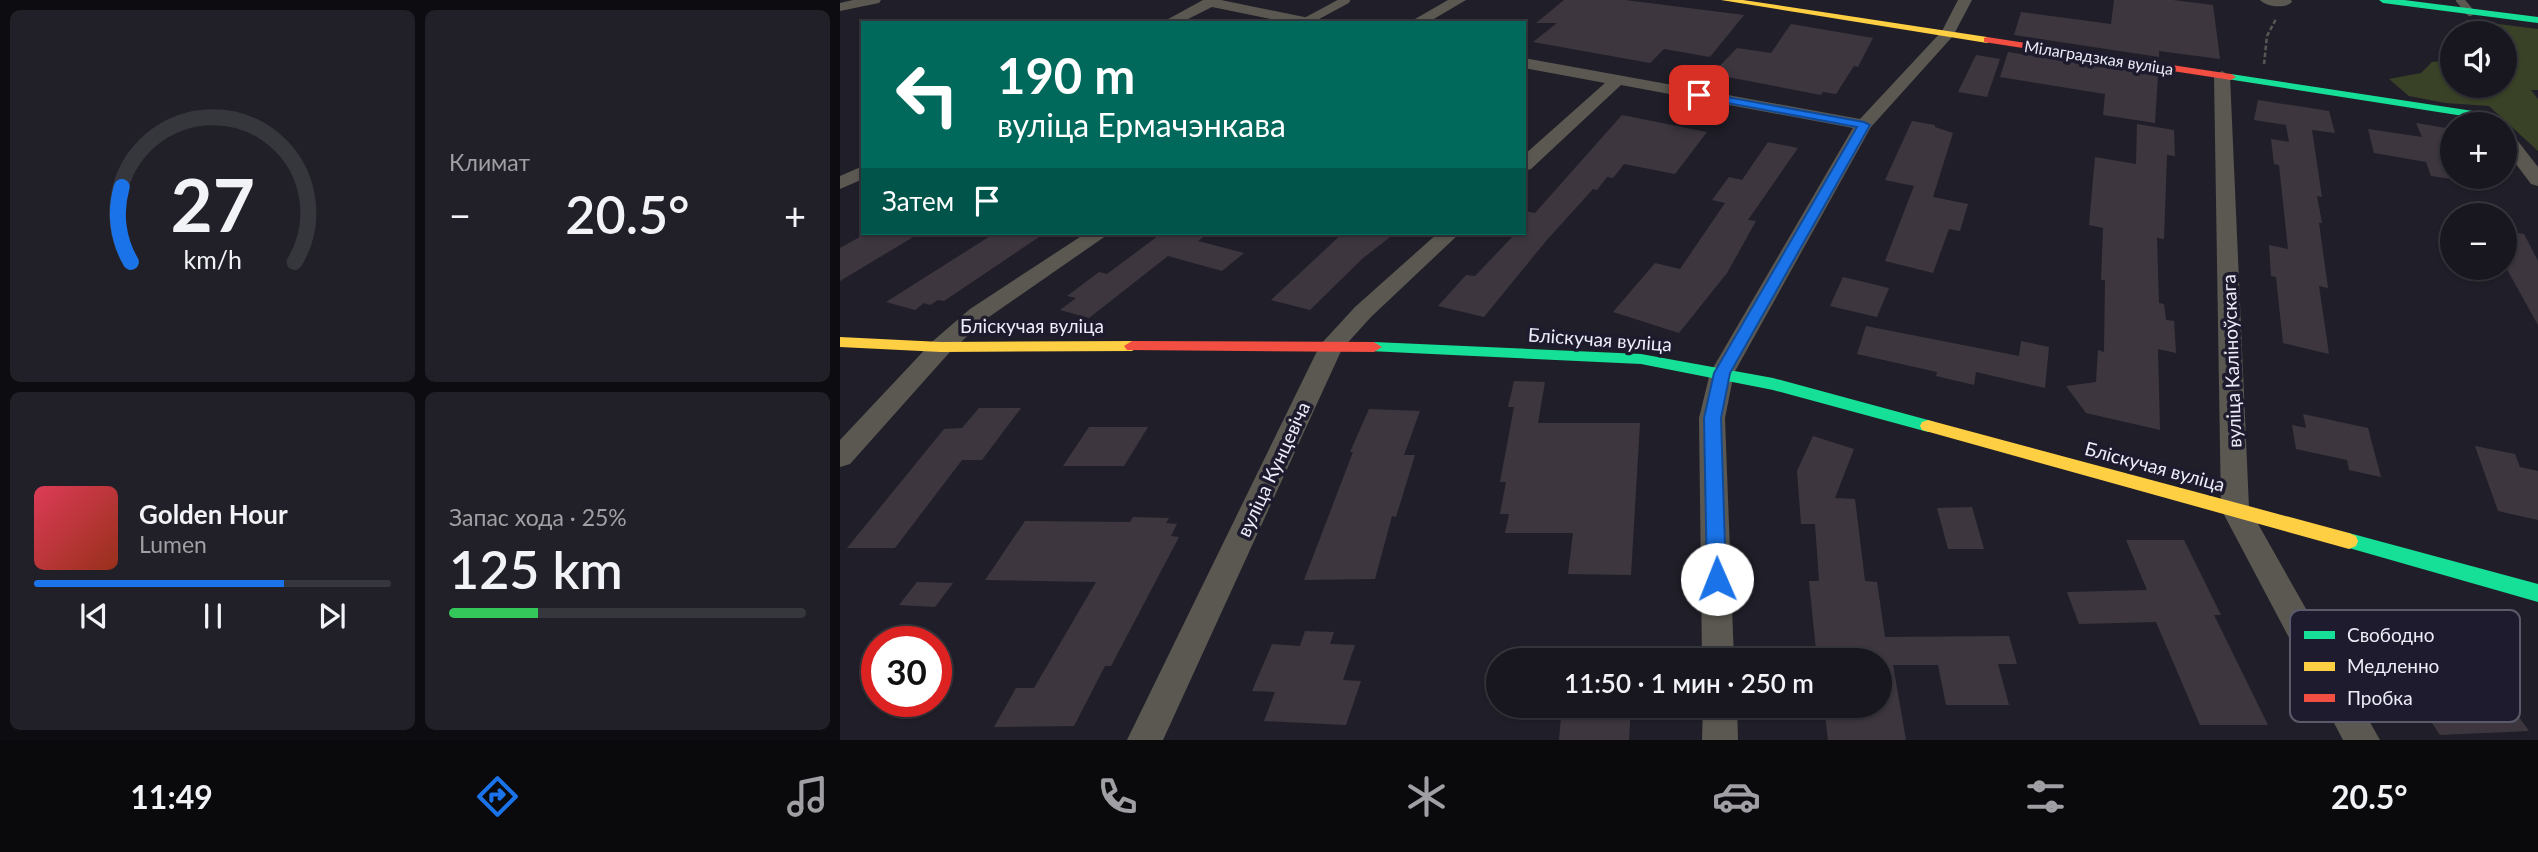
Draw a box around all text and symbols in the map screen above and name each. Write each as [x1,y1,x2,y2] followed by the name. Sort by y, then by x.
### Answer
[2440,21,2517,280] map controls
[2440,21,2517,98] button: sound
[2023,36,2175,78] street label: Мілаградзкая вуліца
[997,46,1135,104] text: 190 m
[882,49,973,140] icon: left
[1669,65,1729,125] pin
[1680,76,1718,114] icon: arrive
[997,105,1286,144] text: вуліца Ермачэнкава
[2440,112,2517,189] button: +
[449,148,530,176] text: Климат
[170,160,255,248] text: 27
[968,182,1006,220] icon: arrive
[565,183,690,245] text: 20.5°
[882,185,954,217] text: Затем
[449,192,471,238] text: −
[784,192,806,238] text: +
[2440,203,2517,280] button: −
[183,244,242,274] text: km/h
[2216,274,2246,448] street label: вуліца Каліноўскага
[960,314,1104,337] street label: Бліскучая вуліца
[1527,323,1673,355] street label: Бліскучая вуліца
[1232,398,1314,540] street label: вуліца Кунцевіча
[2082,436,2228,496] street label: Бліскучая вуліца
[139,498,288,530] text: Golden Hour
[449,503,627,531] text: Запас хода · 25%
[139,530,207,558] text: Lumen
[449,538,623,600] text: 125 km
[1680,542,1754,616] position arrow
[75,597,113,635] icon: previous
[194,597,232,635] icon: pause
[313,597,351,635] icon: next
[2290,610,2520,722] legend
[2347,623,2435,646] text: Свободно
[861,626,952,717] speed limit sign: 30
[2347,654,2439,677] text: Медленно
[1564,667,1814,699] text: 11:50 · 1 мин · 250 m
[2347,686,2413,709] text: Пробка
[473,772,522,821] icon: directions
[783,772,832,821] icon: music
[1093,772,1142,821] icon: phone
[1402,772,1451,821] icon: climate
[1712,772,1761,821] icon: car
[2021,772,2070,821] icon: filters
[130,777,213,816] text: 11:49
[2331,777,2408,816] text: 20.5°

